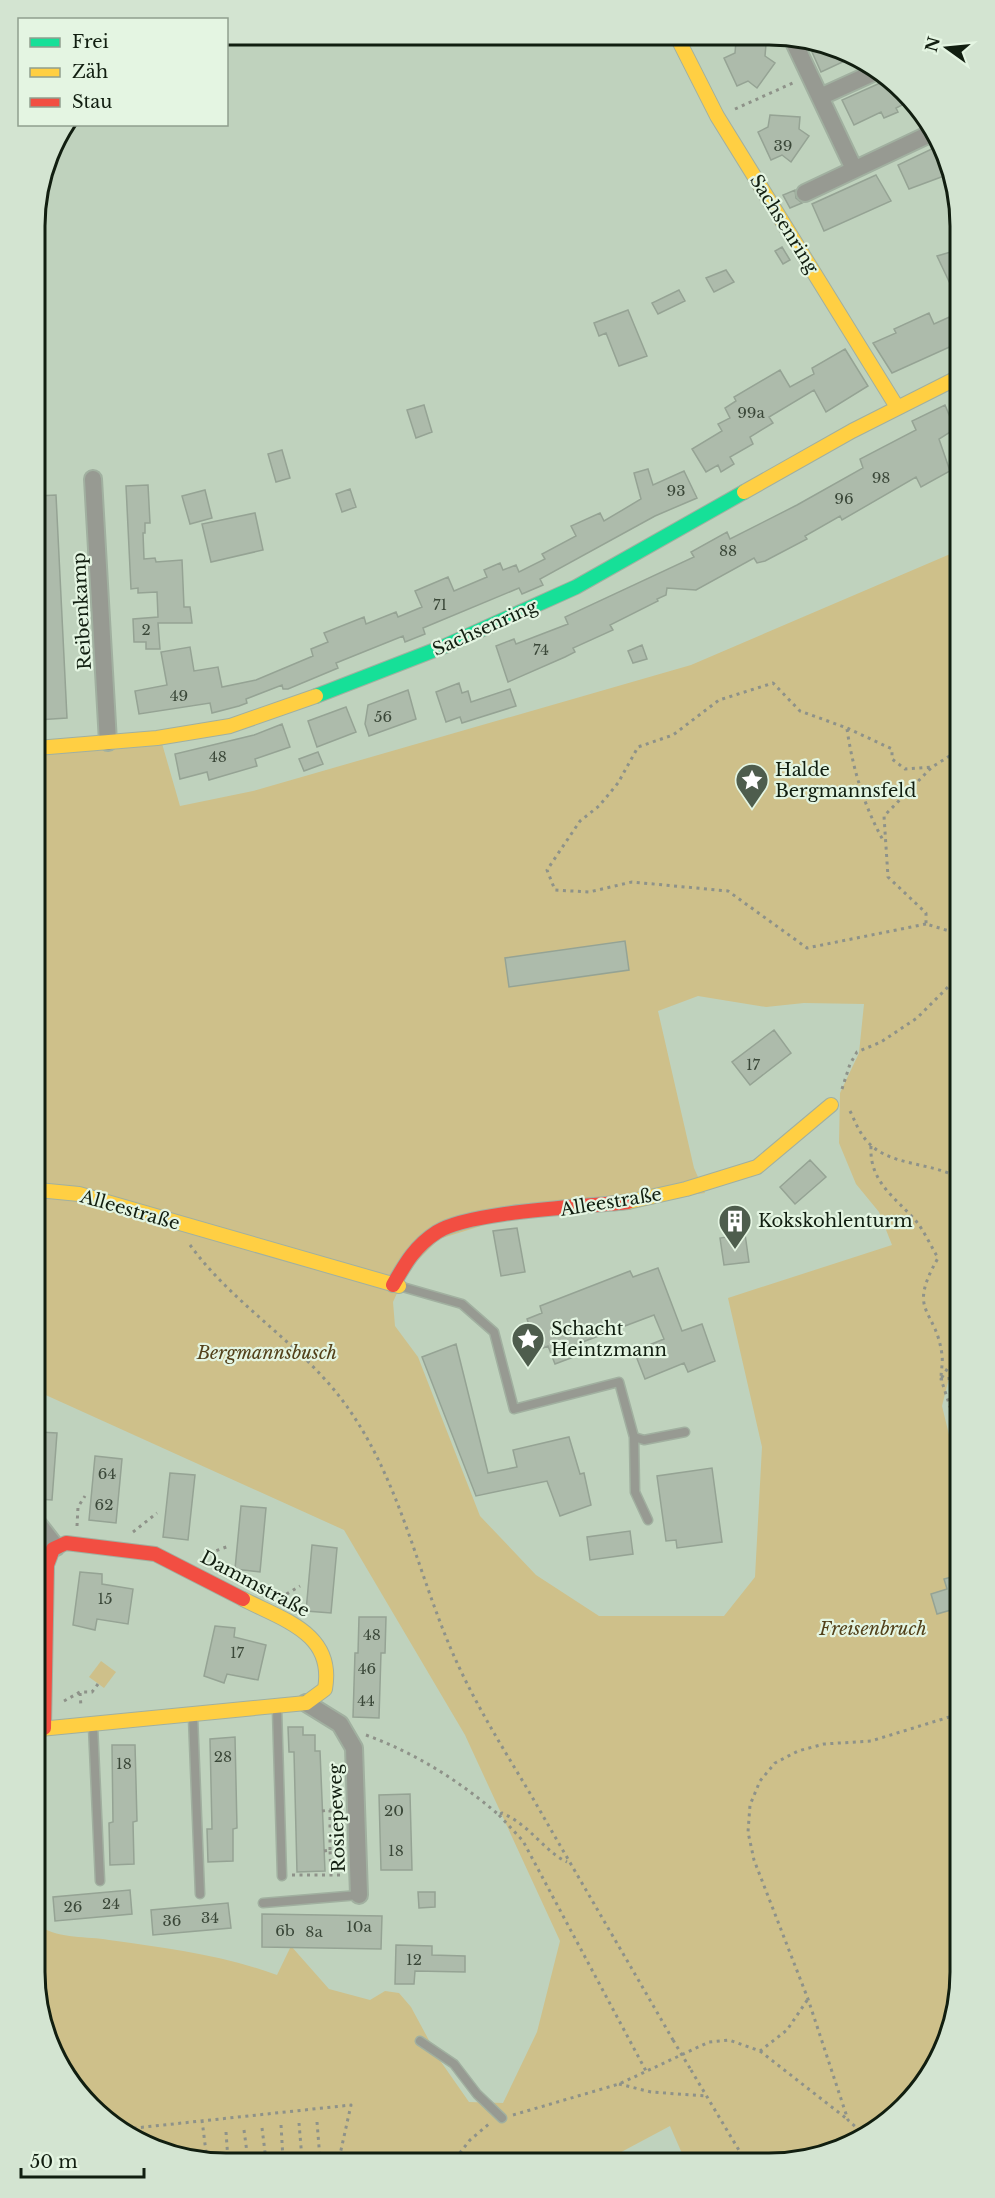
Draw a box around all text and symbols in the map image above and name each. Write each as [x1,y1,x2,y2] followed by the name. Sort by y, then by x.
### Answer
[18,18,228,126] legend
[917,18,977,78] north arrow
[72,31,109,53] text: Frei
[921,34,944,54] text: N
[72,61,108,83] text: Zäh
[72,91,112,113] text: Stau
[774,136,792,155] house number: 39
[745,171,823,278] street label: Sachsenring
[737,403,765,422] house number: 99a
[872,468,890,487] house number: 98
[667,481,685,500] house number: 93
[834,489,854,508] house number: 96
[719,541,737,560] house number: 88
[68,552,96,670] street label: Reibenkamp
[429,595,541,661] street label: Sachsenring
[433,595,447,614] house number: 71
[141,620,151,639] house number: 2
[533,640,549,659] house number: 74
[170,686,188,705] house number: 49
[374,707,392,726] house number: 56
[209,747,227,766] house number: 48
[775,759,916,802] place label: Halde Bergmannsfeld
[734,762,770,809] place icon: Halde Bergmannsfeld
[746,1055,761,1074] house number: 17
[558,1183,663,1221] street label: Alleestraße
[77,1185,182,1235] street label: Alleestraße
[717,1203,753,1250] building icon: Kokskohlenturm
[758,1210,912,1232] place label: Kokskohlenturm
[551,1318,667,1361] place label: Schacht Heintzmann
[510,1321,546,1368] place icon: Schacht Heintzmann
[196,1342,337,1364] park label: Bergmannsbusch
[98,1464,116,1483] house number: 64
[95,1495,113,1514] house number: 62
[197,1546,313,1622] street label: Dammstraße
[97,1589,113,1608] house number: 15
[818,1618,927,1640] park label: Freisenbruch
[363,1625,381,1644] house number: 48
[230,1643,245,1662] house number: 17
[358,1659,376,1678] house number: 46
[357,1691,375,1710] house number: 44
[214,1747,232,1766] house number: 28
[116,1754,132,1773] house number: 18
[324,1763,350,1873] street label: Rosiepeweg
[384,1801,404,1820] house number: 20
[388,1841,404,1860] house number: 18
[102,1894,120,1913] house number: 24
[64,1897,82,1916] house number: 26
[201,1908,219,1927] house number: 34
[163,1911,181,1930] house number: 36
[346,1917,373,1936] house number: 10a
[275,1921,295,1940] house number: 6b
[305,1922,323,1941] house number: 8a
[406,1950,422,1969] house number: 12
[21,2141,144,2179] scale bar
[30,2151,78,2173] text: 50 m

